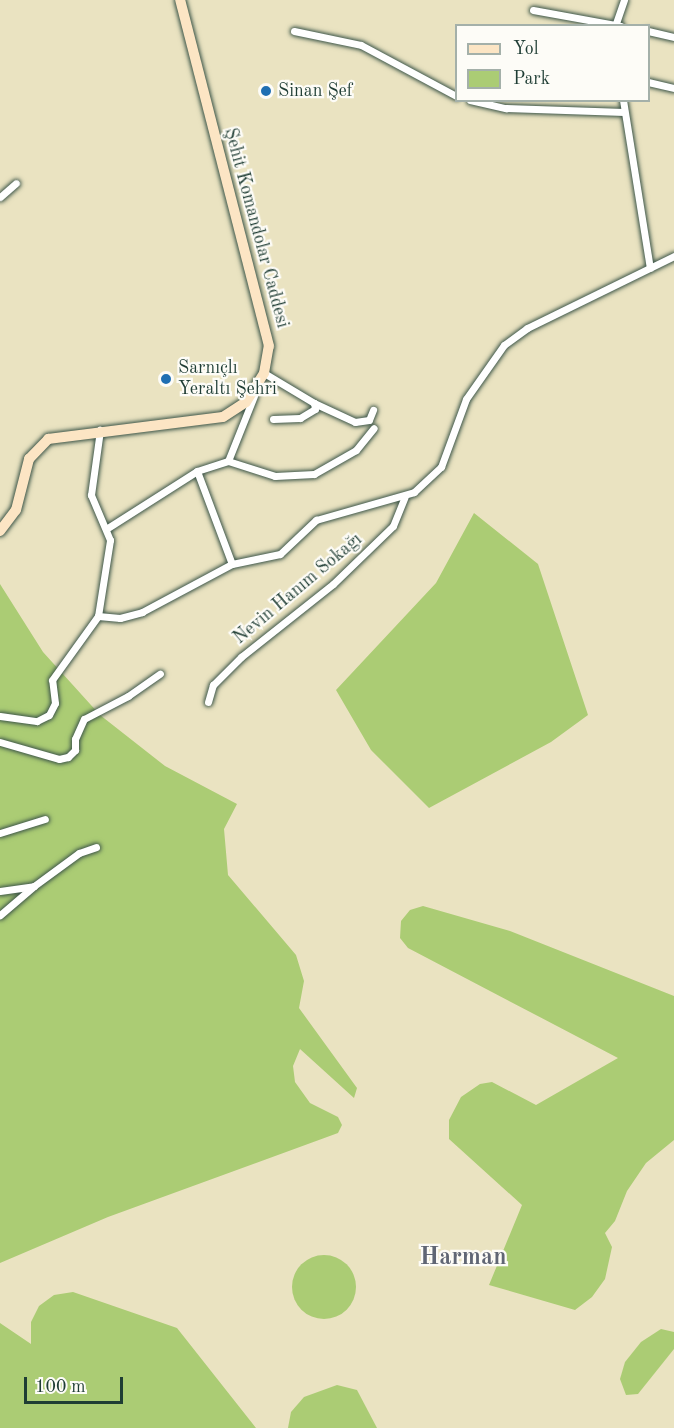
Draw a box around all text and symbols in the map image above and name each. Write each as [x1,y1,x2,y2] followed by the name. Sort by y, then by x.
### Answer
[455,24,650,102] legend
[513,40,539,58] text: Yol
[513,70,550,88] text: Park
[278,80,353,102] place label: Sinan Şef
[259,84,273,98] marker: Sinan Şef
[219,126,293,330] street label: Şehit Komandolar Caddesi
[178,358,277,400] place label: Sarnıçlı Yeraltı Şehri
[159,372,173,386] marker: Sarnıçlı Yeraltı Şehri
[229,529,367,649] street label: Nevin Hanım Sokağı
[419,1245,507,1273] district label: Harman
[27,1365,126,1403] scale bar
[35,1378,86,1396] text: 100 m

